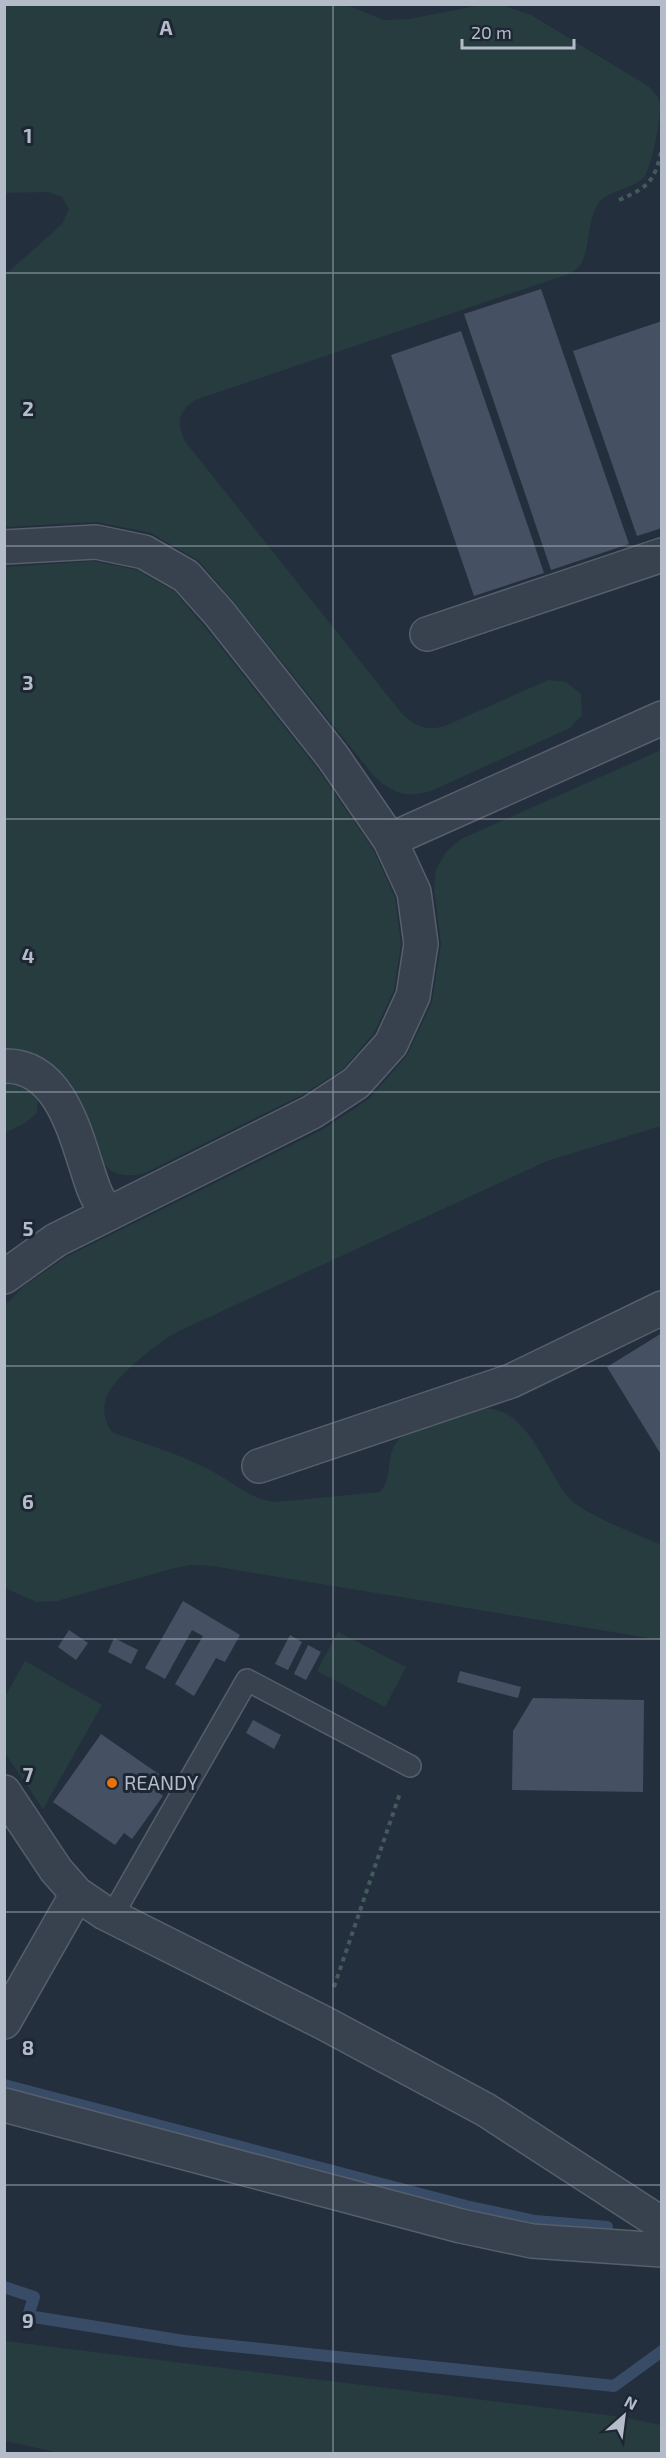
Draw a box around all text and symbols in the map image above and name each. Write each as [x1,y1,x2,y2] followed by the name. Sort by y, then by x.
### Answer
[462,12,574,50] scale bar
[159,15,173,39] text: A
[471,21,512,43] text: 20 m
[24,123,32,147] text: 1
[22,396,34,420] text: 2
[22,670,34,694] text: 3
[22,943,35,967] text: 4
[22,1216,34,1240] text: 5
[22,1489,34,1513] text: 6
[23,1762,34,1786] text: 7
[124,1770,199,1794] place label: REANDY
[105,1776,119,1790] marker: REANDY
[22,2035,34,2059] text: 8
[22,2308,34,2332] text: 9
[594,2386,654,2446] north arrow
[622,2391,641,2413] text: N

